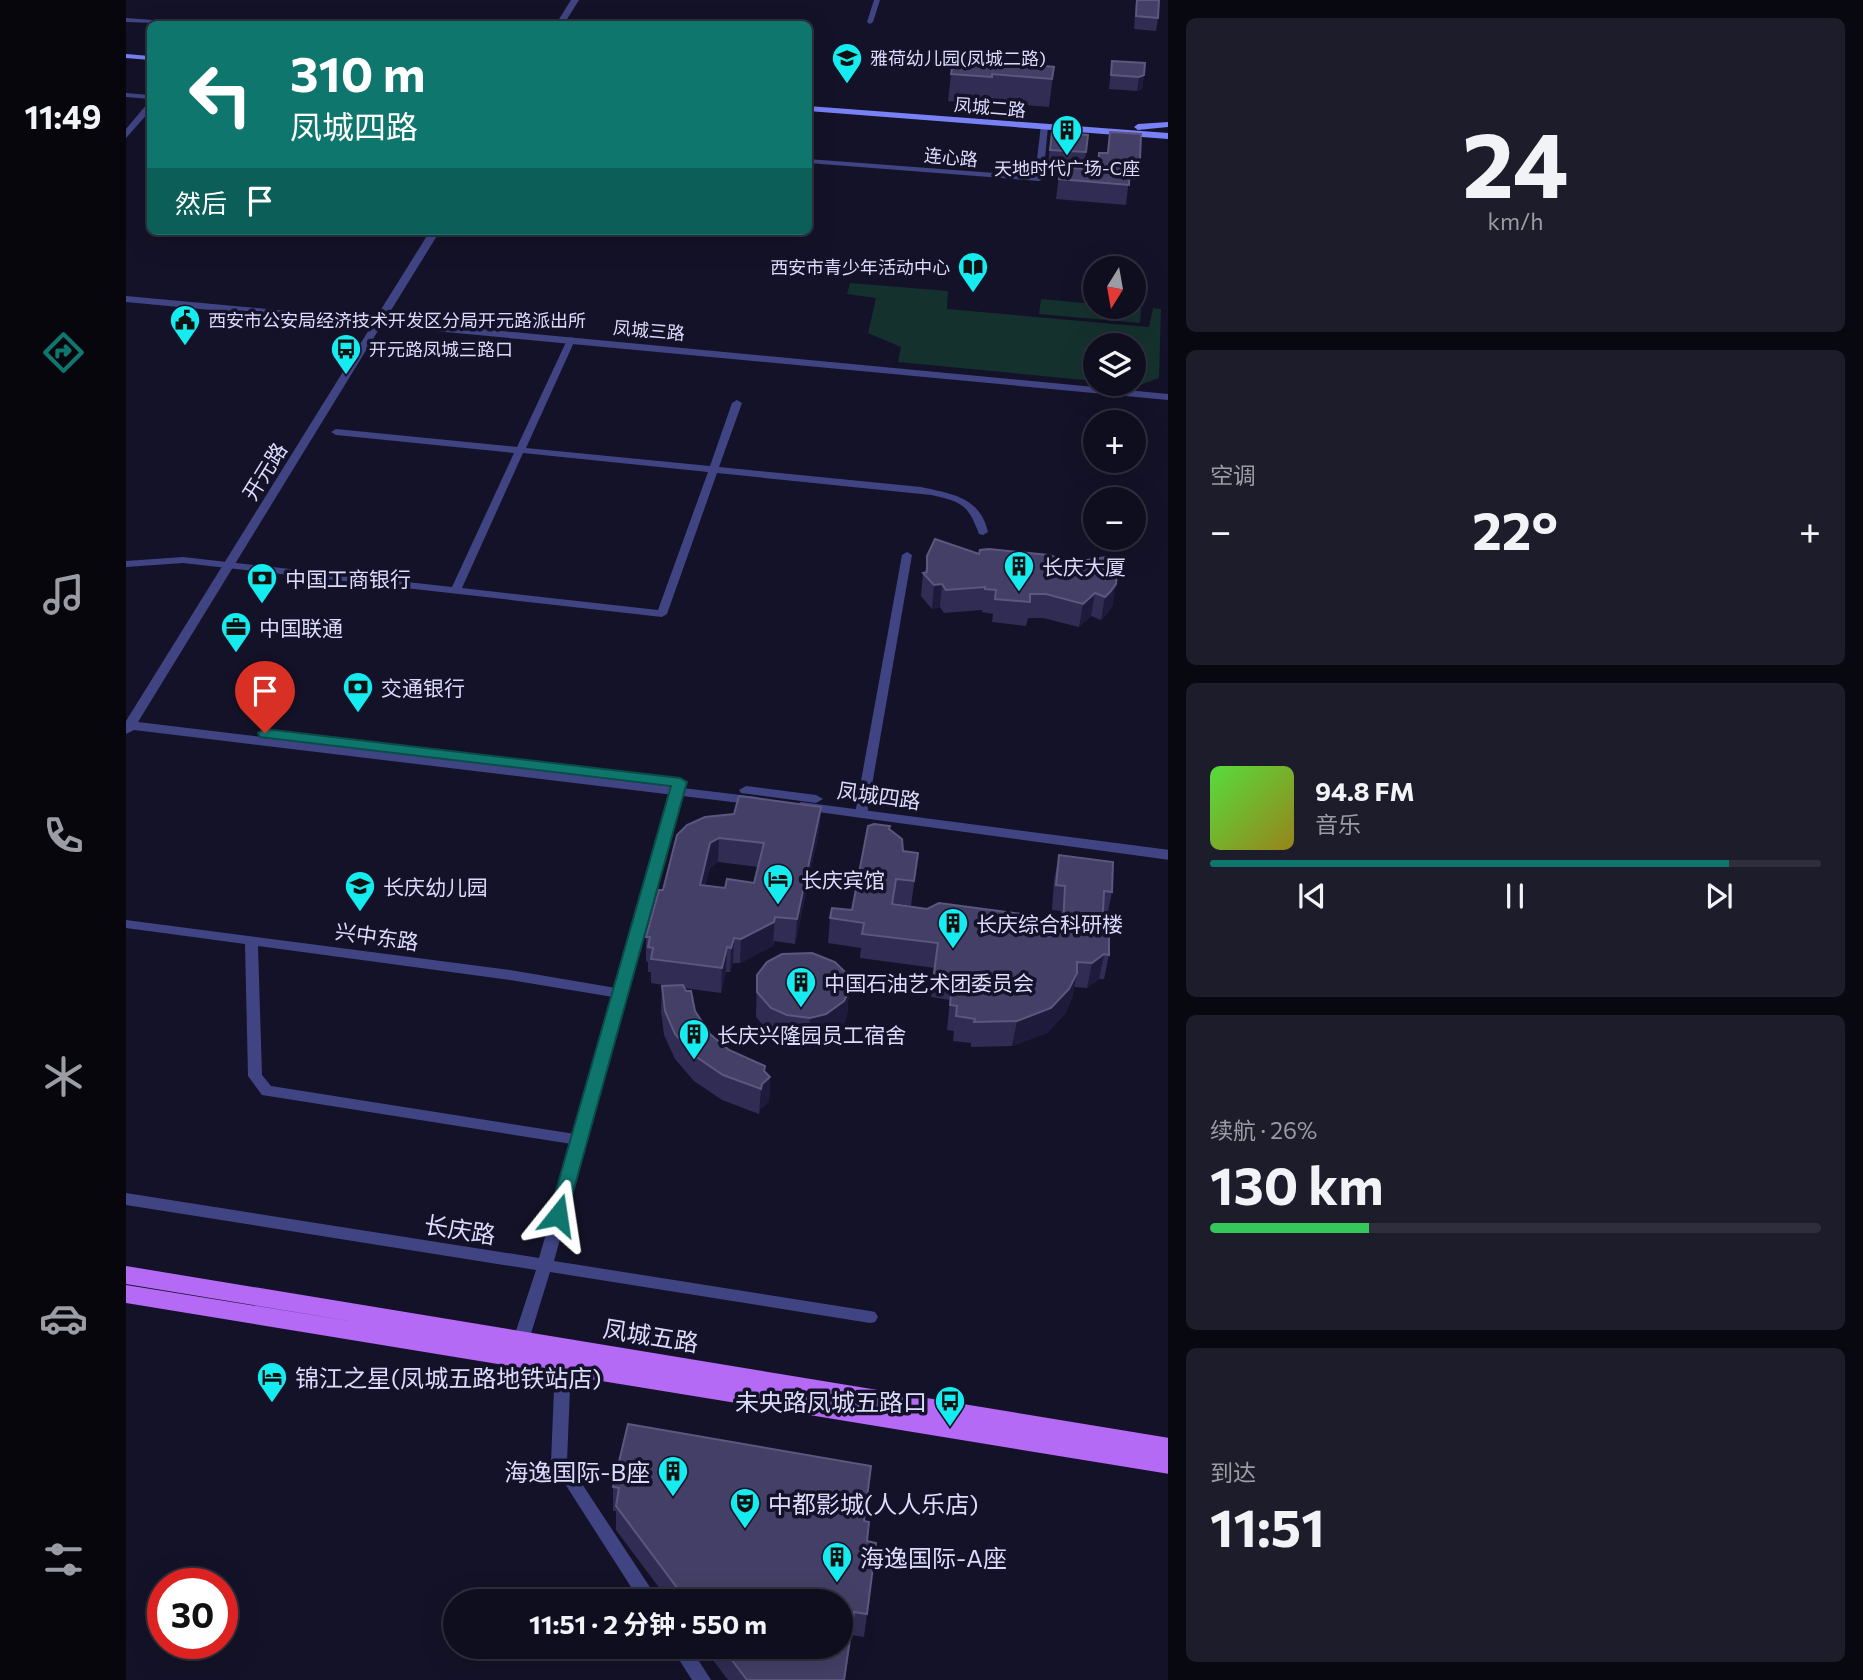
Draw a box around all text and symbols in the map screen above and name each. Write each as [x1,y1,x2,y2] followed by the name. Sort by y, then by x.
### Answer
[830,41,864,85] school or university icon: 雅荷幼儿园(凤城二路)
[290,42,425,102] text: 310 m
[870,47,1046,69] place label: 雅荷幼儿园(凤城二路)
[175,49,266,140] icon: left
[953,93,1027,121] street label: 凤城二路
[25,96,101,136] text: 11:49
[1462,105,1569,217] text: 24
[290,106,418,146] text: 凤城四路
[1050,113,1084,157] building icon: 天地时代广场-C座
[923,144,979,170] street label: 连心路
[994,157,1140,179] place label: 天地时代广场-C座
[241,182,279,220] icon: arrive
[175,187,227,218] text: 然后
[1488,207,1543,235] text: km/h
[956,250,990,294] library icon: 西安市青少年活动中心
[770,256,950,278] place label: 西安市青少年活动中心
[1083,256,1146,318] north arrow
[1083,256,1146,550] map controls
[168,303,202,347] public building icon: 西安市公安局经济技术开发区分局开元路派出所
[208,309,586,331] place label: 西安市公安局经济技术开发区分局开元路派出所
[612,316,686,344] street label: 凤城三路
[39,328,88,377] icon: directions
[329,332,363,376] bus stop icon: 开元路凤城三路口
[1083,333,1146,396] button: layers
[369,338,513,360] place label: 开元路凤城三路口
[1083,410,1146,473] button: +
[237,438,291,504] street label: 开元路
[1210,461,1256,489] text: 空调
[1083,487,1146,550] button: −
[1472,497,1558,561] text: 22°
[1210,506,1232,553] text: −
[1799,506,1821,553] text: +
[1002,549,1036,593] building icon: 长庆大厦
[1042,554,1126,579] place label: 长庆大厦
[245,561,279,605] bank icon: 中国工商银行
[285,566,411,591] place label: 中国工商银行
[39,570,88,619] icon: music
[219,610,253,654] office icon: 中国联通
[259,615,343,640] place label: 中国联通
[235,661,295,733] pin
[341,670,375,714] bank icon: 交通银行
[246,672,284,710] icon: arrive
[381,675,465,700] place label: 交通银行
[1315,775,1415,806] text: 94.8 FM
[836,777,922,813] street label: 凤城四路
[1315,810,1361,838] text: 音乐
[39,811,88,860] icon: phone
[761,862,795,906] hotel icon: 长庆宾馆
[801,867,885,892] place label: 长庆宾馆
[343,869,377,913] school or university icon: 长庆幼儿园
[383,874,488,899] place label: 长庆幼儿园
[1293,877,1331,915] icon: previous
[1496,877,1534,915] icon: pause
[1700,877,1738,915] icon: next
[936,906,970,950] building icon: 长庆综合科研楼
[976,911,1123,936] place label: 长庆综合科研楼
[334,918,420,954] street label: 兴中东路
[784,965,818,1009] building icon: 中国石油艺术团委员会
[824,970,1034,995] place label: 中国石油艺术团委员会
[677,1017,711,1061] building icon: 长庆兴隆园员工宿舍
[717,1022,906,1047] place label: 长庆兴隆园员工宿舍
[39,1052,88,1101] icon: climate
[1210,1116,1317,1144] text: 续航 · 26%
[1210,1152,1384,1216] text: 130 km
[521,1178,595,1252] position arrow
[422,1209,498,1249] street label: 长庆路
[39,1294,88,1343] icon: car
[601,1313,701,1357] street label: 凤城五路
[255,1360,289,1404] hotel icon: 锦江之星(凤城五路地铁站店)
[295,1363,601,1392] place label: 锦江之星(凤城五路地铁站店)
[933,1384,967,1428] bus stop icon: 未央路凤城五路口
[735,1387,927,1416] place label: 未央路凤城五路口
[656,1454,690,1498] building icon: 海逸国际-B座
[504,1457,650,1486] place label: 海逸国际-B座
[1210,1458,1256,1486] text: 到达
[728,1486,762,1530] theatre icon: 中都影城(人人乐店)
[768,1489,978,1518] place label: 中都影城(人人乐店)
[1210,1494,1325,1558] text: 11:51
[39,1535,88,1584] icon: filters
[820,1540,854,1584] building icon: 海逸国际-A座
[860,1543,1007,1572] place label: 海逸国际-A座
[147,1568,238,1659] speed limit sign: 30
[529,1608,767,1639] text: 11:51 · 2 分钟 · 550 m

